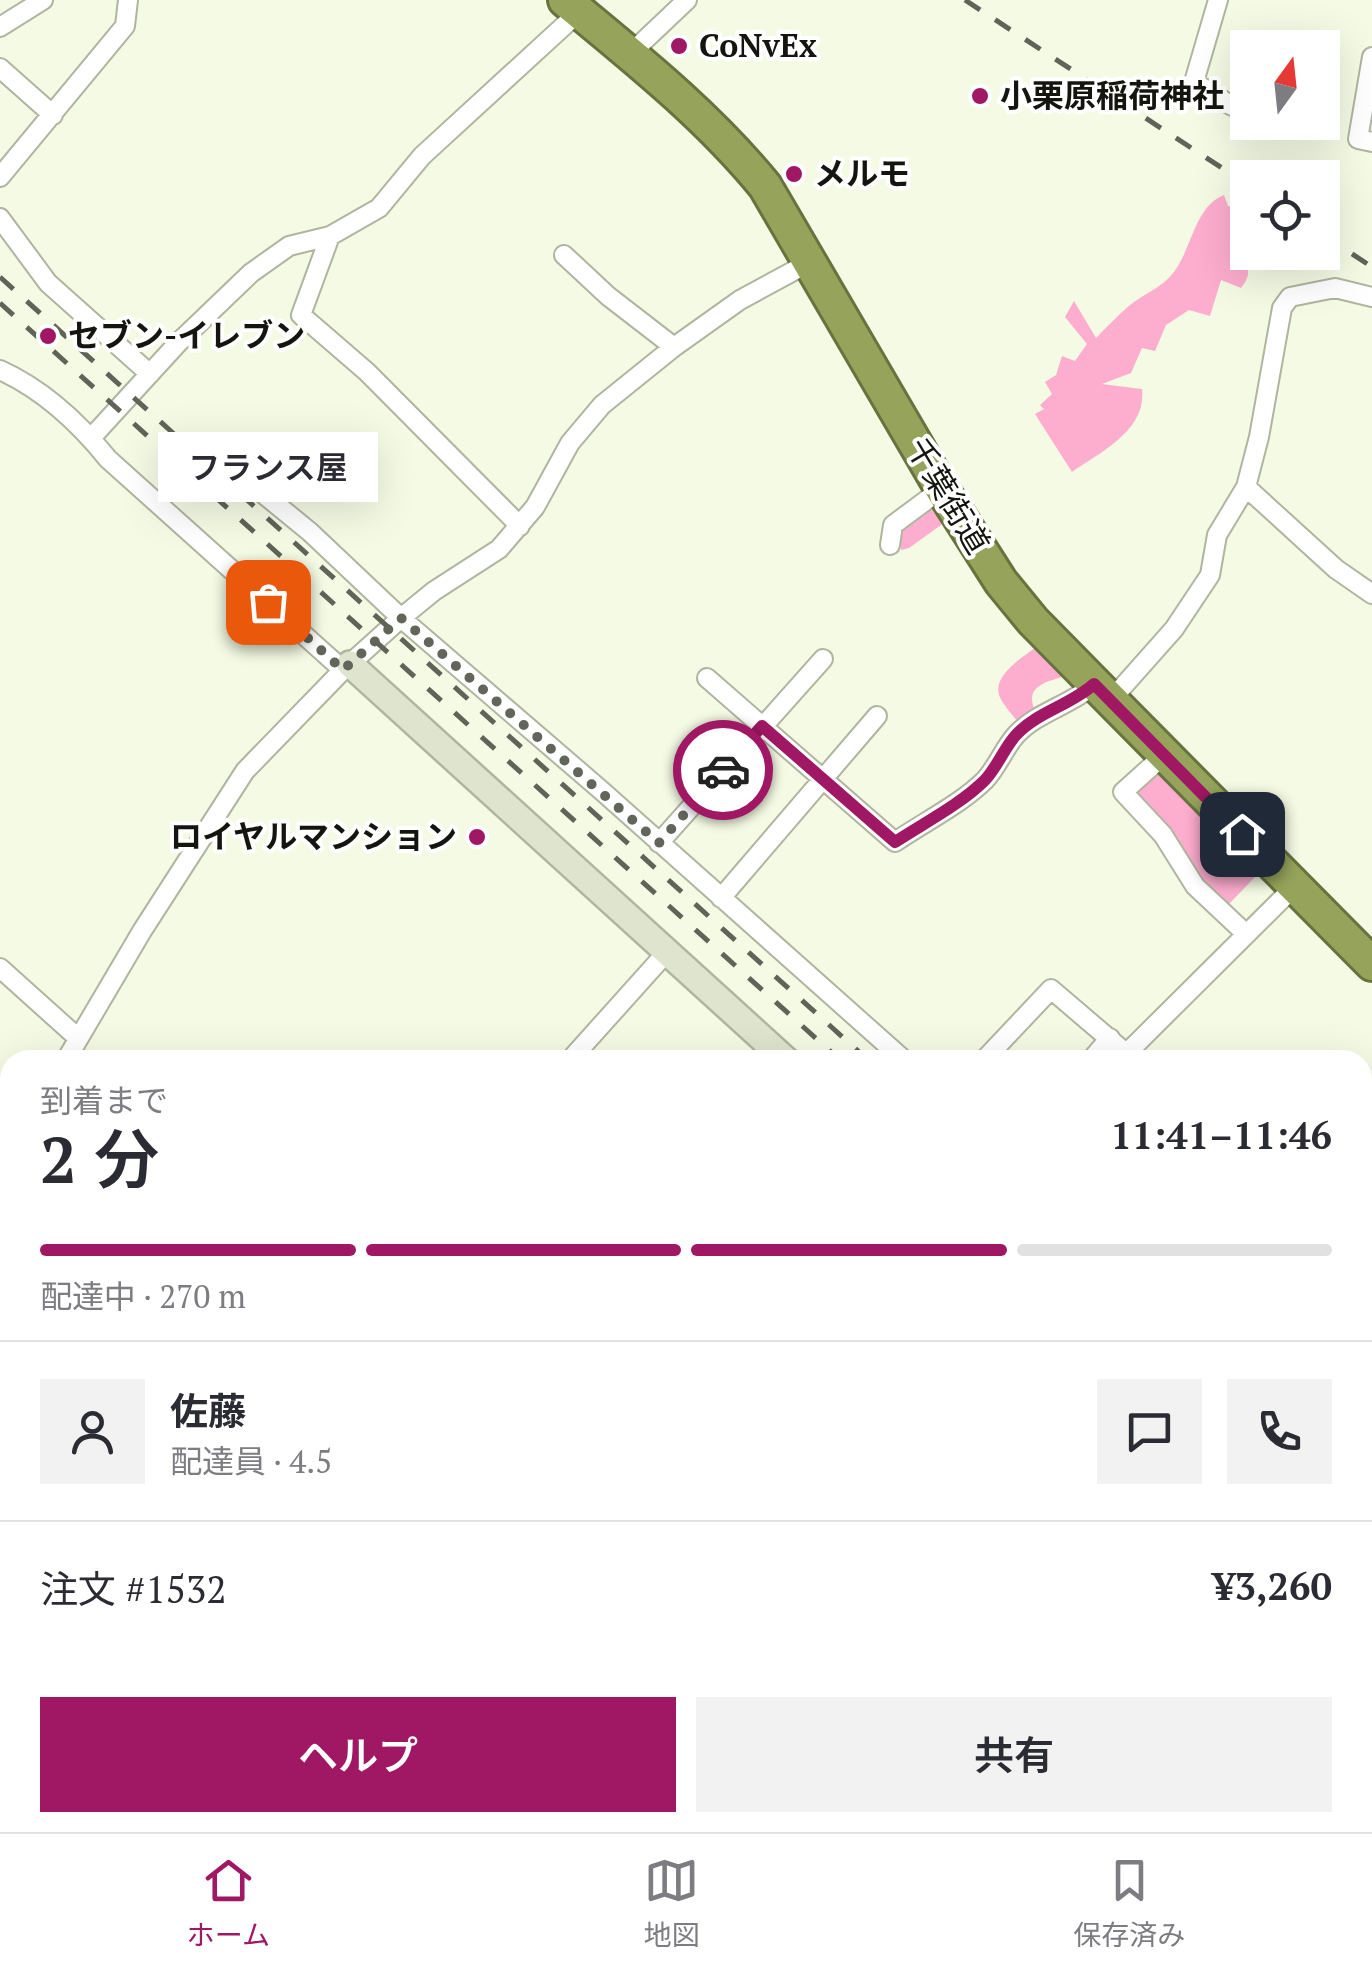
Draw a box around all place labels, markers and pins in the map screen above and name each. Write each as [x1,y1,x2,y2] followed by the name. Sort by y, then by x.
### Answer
[699,24,817,66] place label: CoNvEx
[668,35,690,57] marker: CoNvEx
[1000,74,1224,116] place label: 小栗原稲荷神社
[969,85,991,107] marker: 小栗原稲荷神社
[814,152,910,194] place label: メルモ
[783,163,805,185] marker: メルモ
[68,314,305,356] place label: セブン-イレブン
[37,325,59,347] marker: セブン-イレブン
[158,432,378,502] callout: フランス屋
[226,560,311,645] pin
[1200,792,1285,877] pin
[170,815,457,857] place label: ロイヤルマンション
[466,826,488,848] marker: ロイヤルマンション

